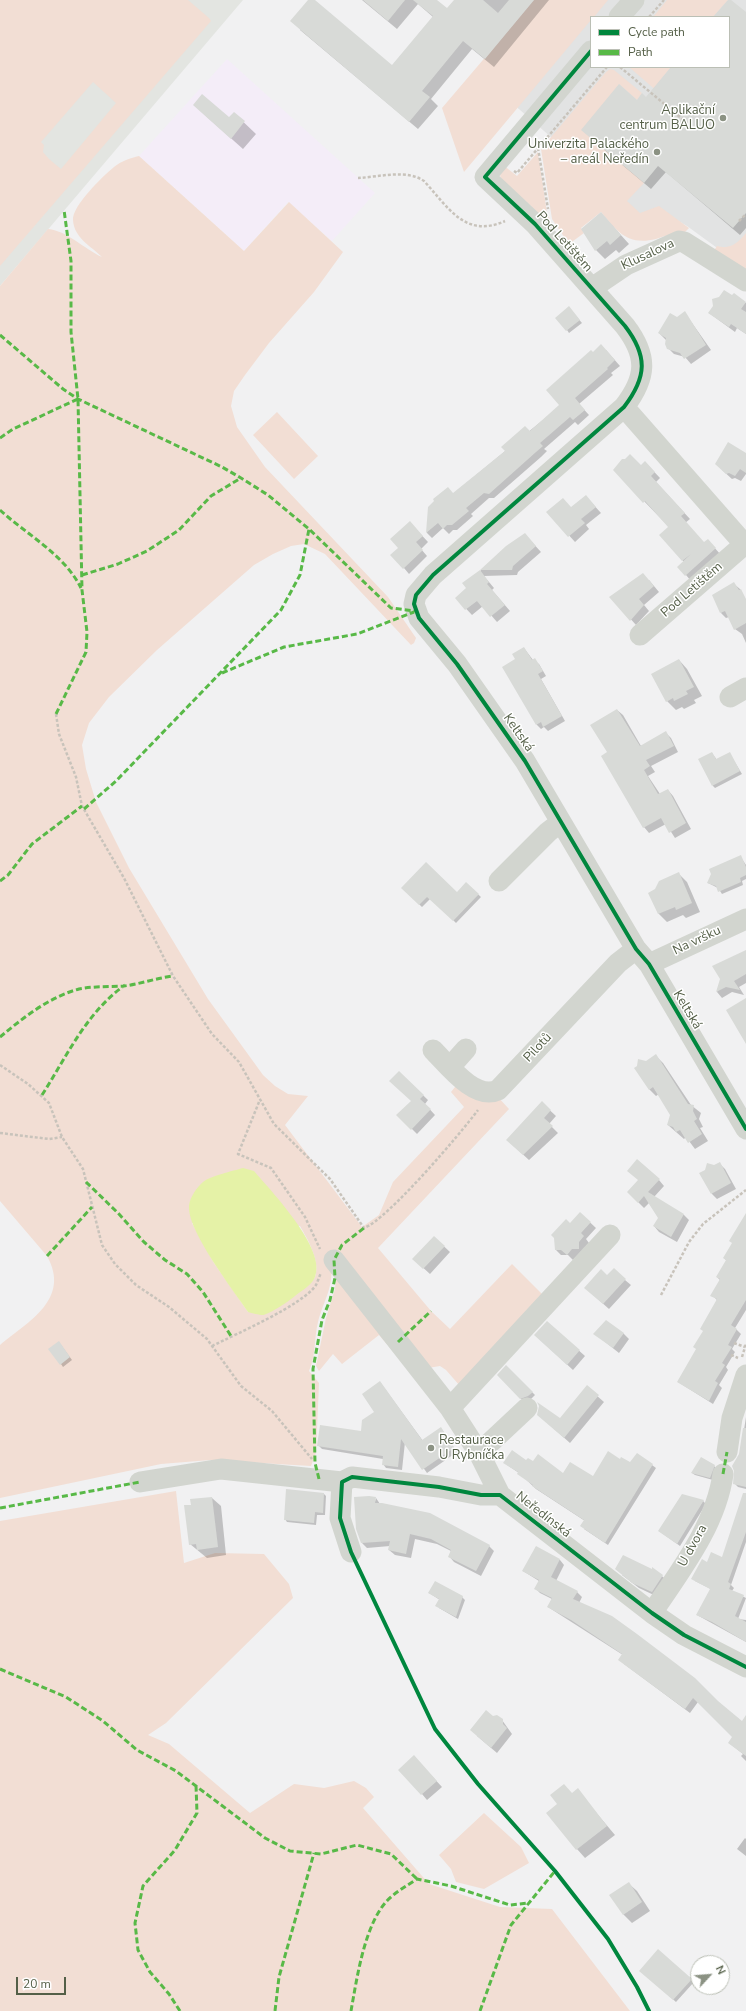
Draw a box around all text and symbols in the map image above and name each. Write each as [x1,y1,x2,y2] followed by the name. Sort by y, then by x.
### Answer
[590,16,730,68] legend
[628,24,685,40] text: Cycle path
[628,44,653,60] text: Path
[620,103,715,134] place label: Aplikační centrum BALUO
[718,113,728,123] marker: Aplikační centrum BALUO
[528,137,649,168] place label: Univerzita Palackého – areál Neředín
[652,147,662,157] marker: Univerzita Palackého – areál Neředín
[533,208,595,276] street label: Pod Letištěm
[619,236,677,274] street label: Klusalova
[658,559,726,621] street label: Pod Letištěm
[499,711,537,755] street label: Keltská
[671,923,723,959] street label: Na vršku
[669,988,705,1032] street label: Keltská
[521,1030,555,1066] street label: Pilotů
[439,1433,505,1464] place label: Restaurace U Rybníčka
[426,1443,436,1453] marker: Restaurace U Rybníčka
[512,1489,574,1541] street label: Neředínská
[675,1522,711,1570] street label: U dvora
[690,1955,730,1995] north arrow
[712,1963,729,1977] text: N
[18,1969,68,1995] scale bar
[23,1976,51,1992] text: 20 m

